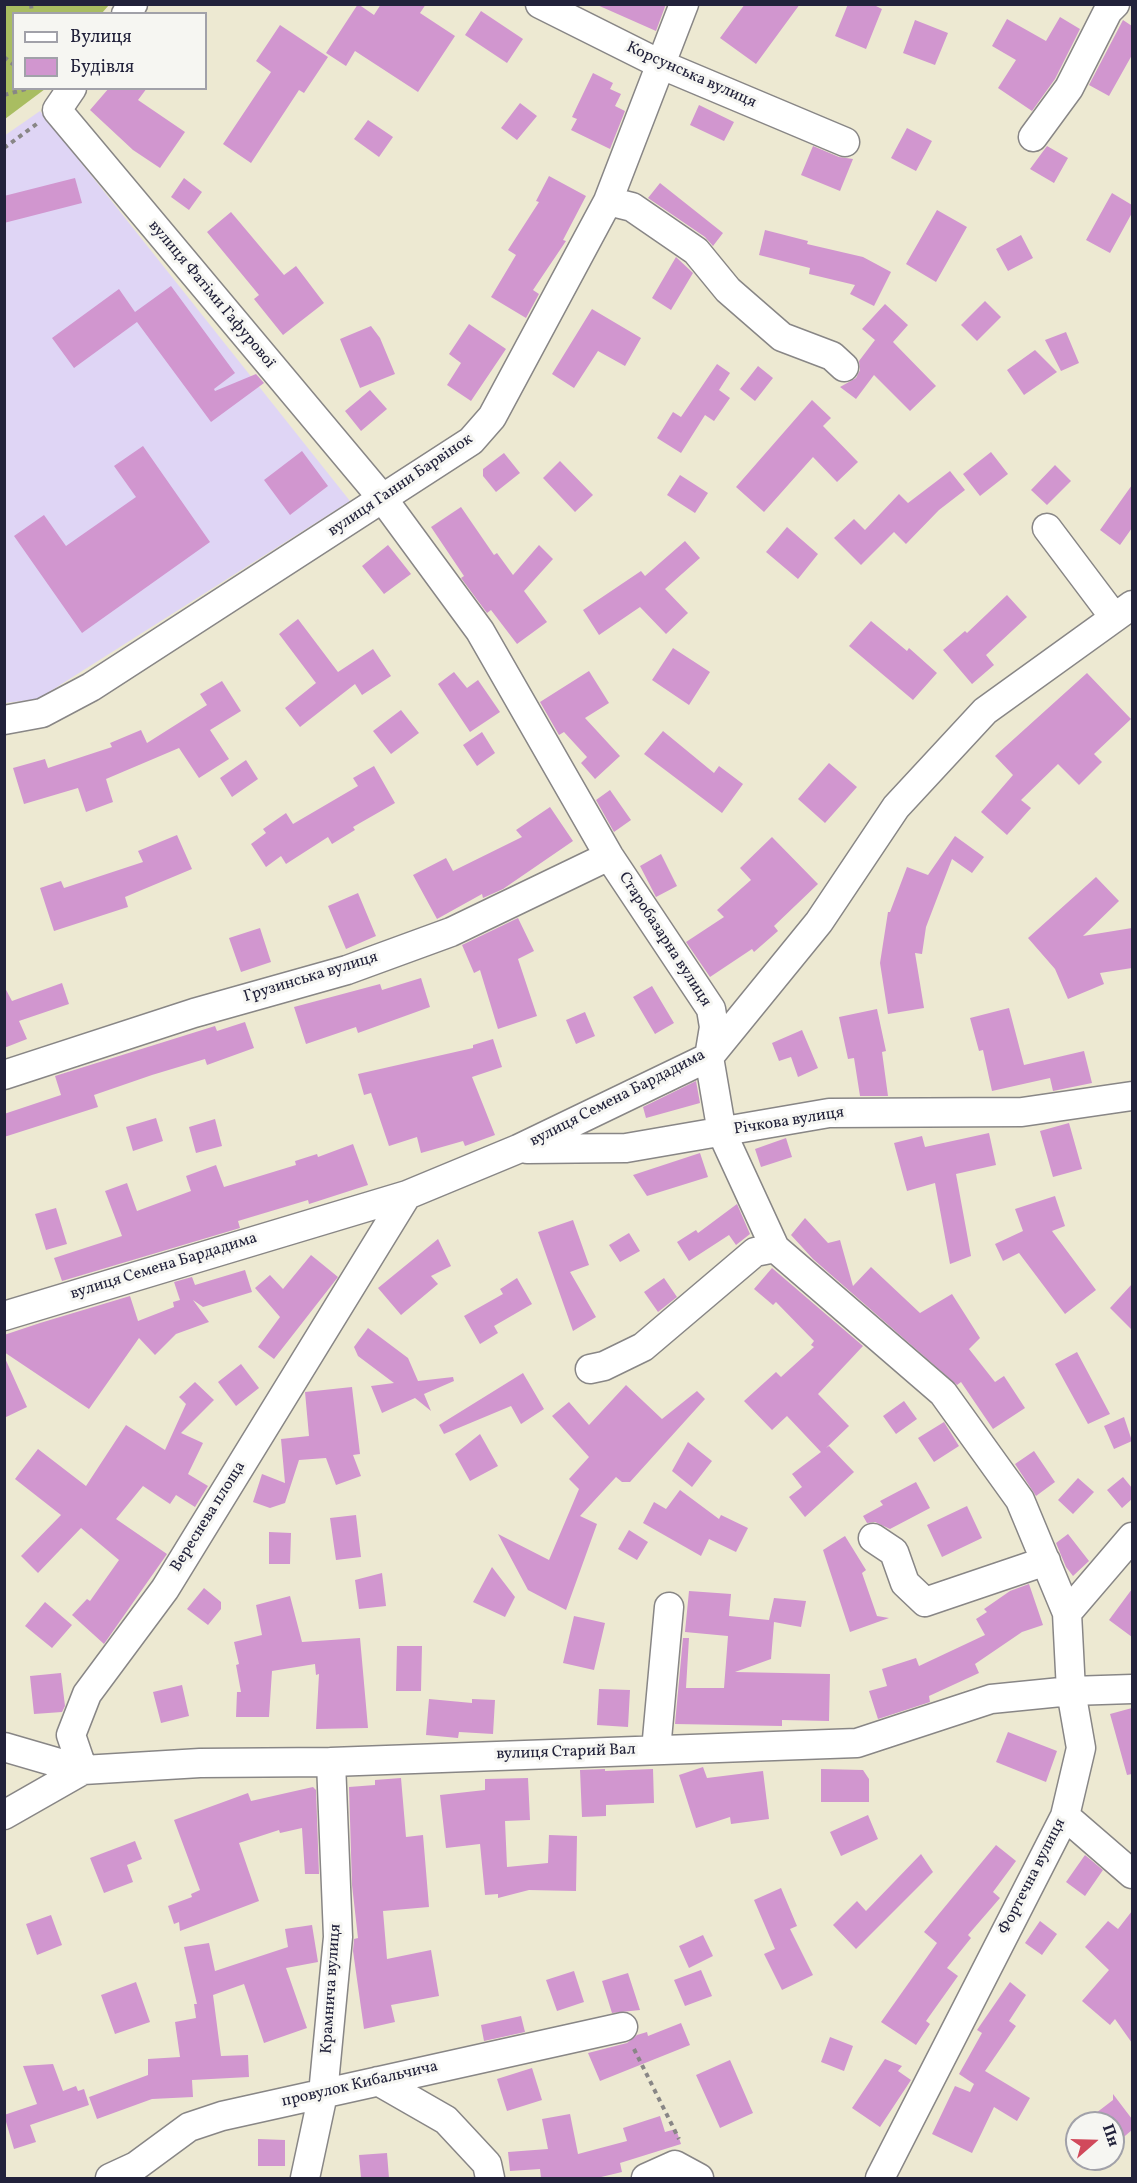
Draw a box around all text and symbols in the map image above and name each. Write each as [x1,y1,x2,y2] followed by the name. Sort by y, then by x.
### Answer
[12,12,207,90] legend
[70,25,132,50] text: Вулиця
[623,39,759,113] street label: Корсунська вулиця
[70,55,134,80] text: Будівля
[143,217,279,373] street label: вулиця Фатіми Гафурової
[325,430,477,542] street label: вулиця Ганни Барвінок
[613,869,715,1011] street label: Старобазарна вулиця
[242,948,380,1008] street label: Грузинська вулиця
[527,1046,709,1152] street label: вулиця Семена Бардадима
[733,1104,845,1140] street label: Річкова вулиця
[68,1229,260,1305] street label: вулиця Семена Бардадима
[167,1458,251,1576] street label: Вереснева площа
[496,1741,636,1765] street label: вулиця Старий Вал
[995,1816,1071,1938] street label: Фортечна вулиця
[318,1923,346,2055] street label: Крамнича вулиця
[280,2058,440,2112] street label: провулок Кибальчича
[1065,2111,1125,2171] north arrow
[1096,2121,1124,2150] text: Пн

